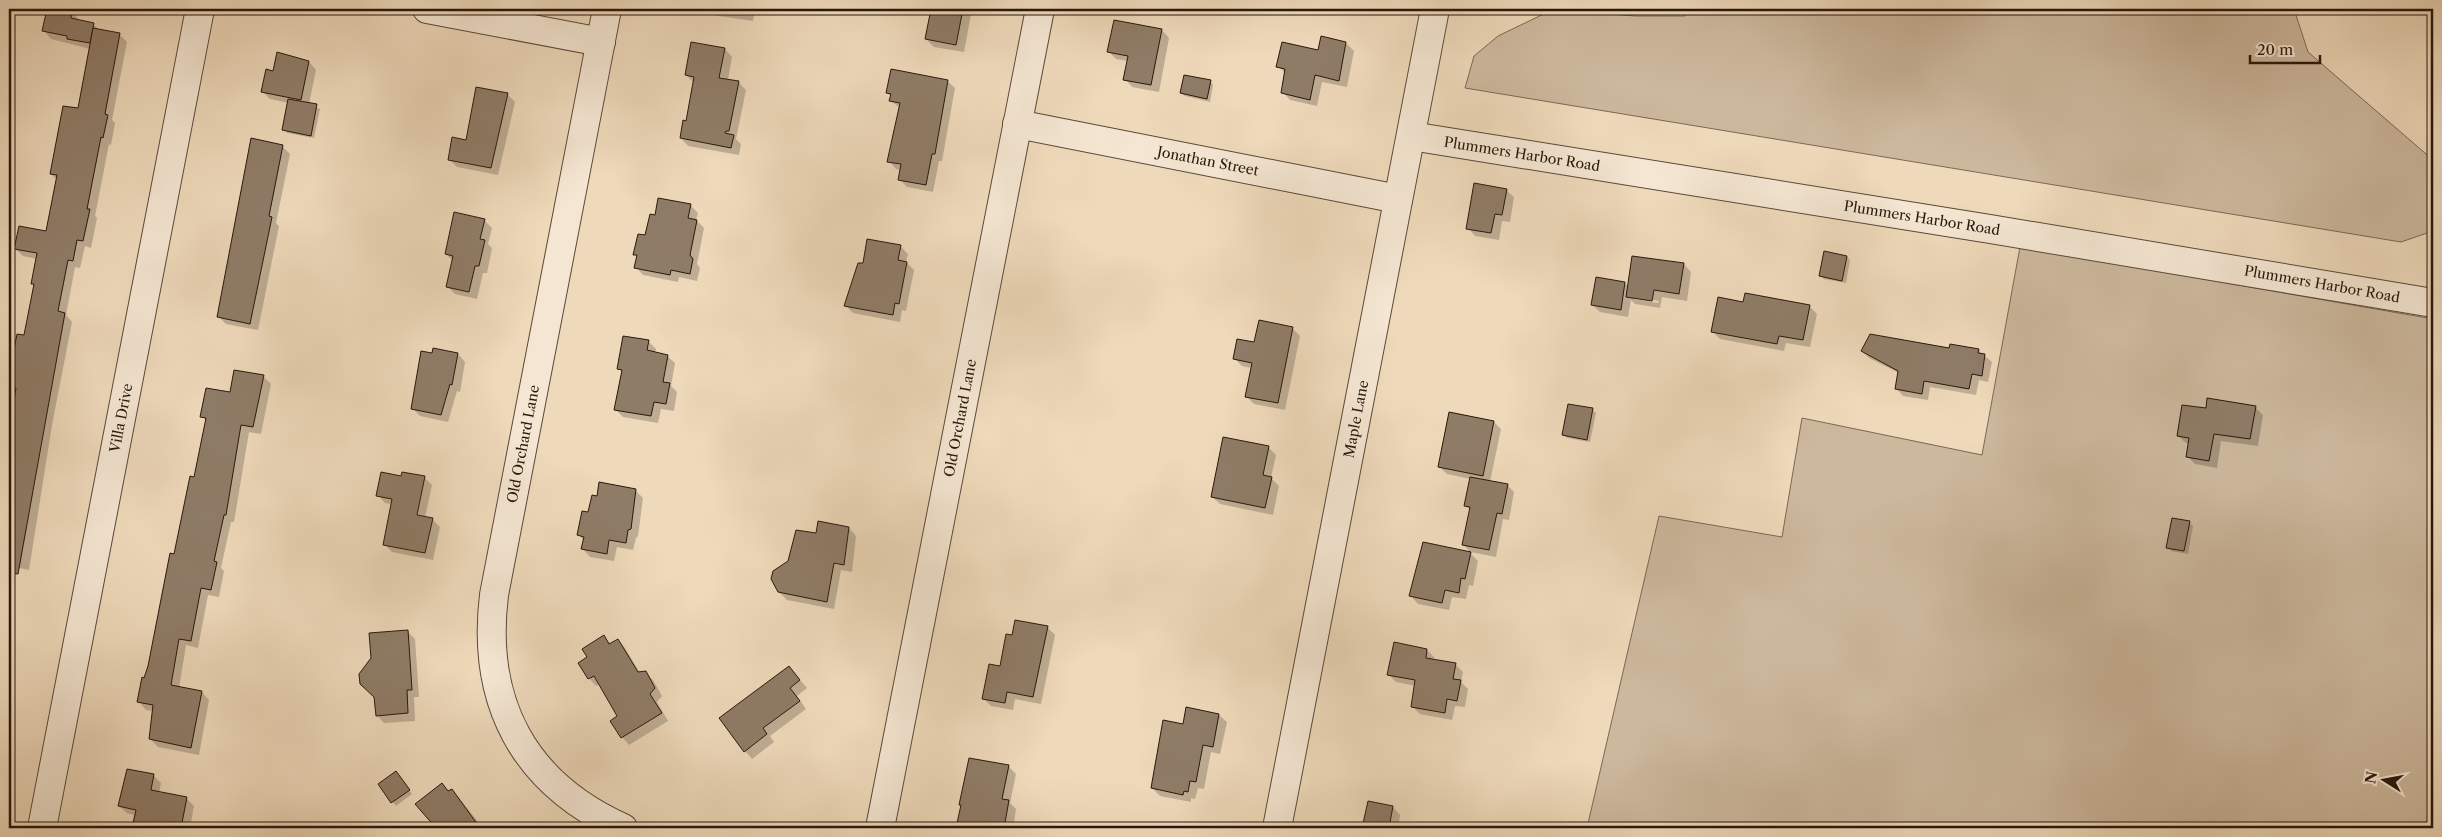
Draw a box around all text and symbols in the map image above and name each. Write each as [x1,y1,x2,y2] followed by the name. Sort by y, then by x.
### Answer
[2250,32,2320,64] scale bar
[2257,40,2293,59] text: 20 m
[1443,133,1602,175] street label: Plummers Harbor Road
[1154,142,1260,180] street label: Jonathan Street
[1843,197,2002,239] street label: Plummers Harbor Road
[2243,261,2402,307] street label: Plummers Harbor Road
[940,357,980,479] street label: Old Orchard Lane
[1340,378,1372,459] street label: Maple Lane
[105,382,137,455] street label: Villa Drive
[503,383,543,505] street label: Old Orchard Lane
[2360,754,2410,804] north arrow
[2361,770,2381,785] text: N

